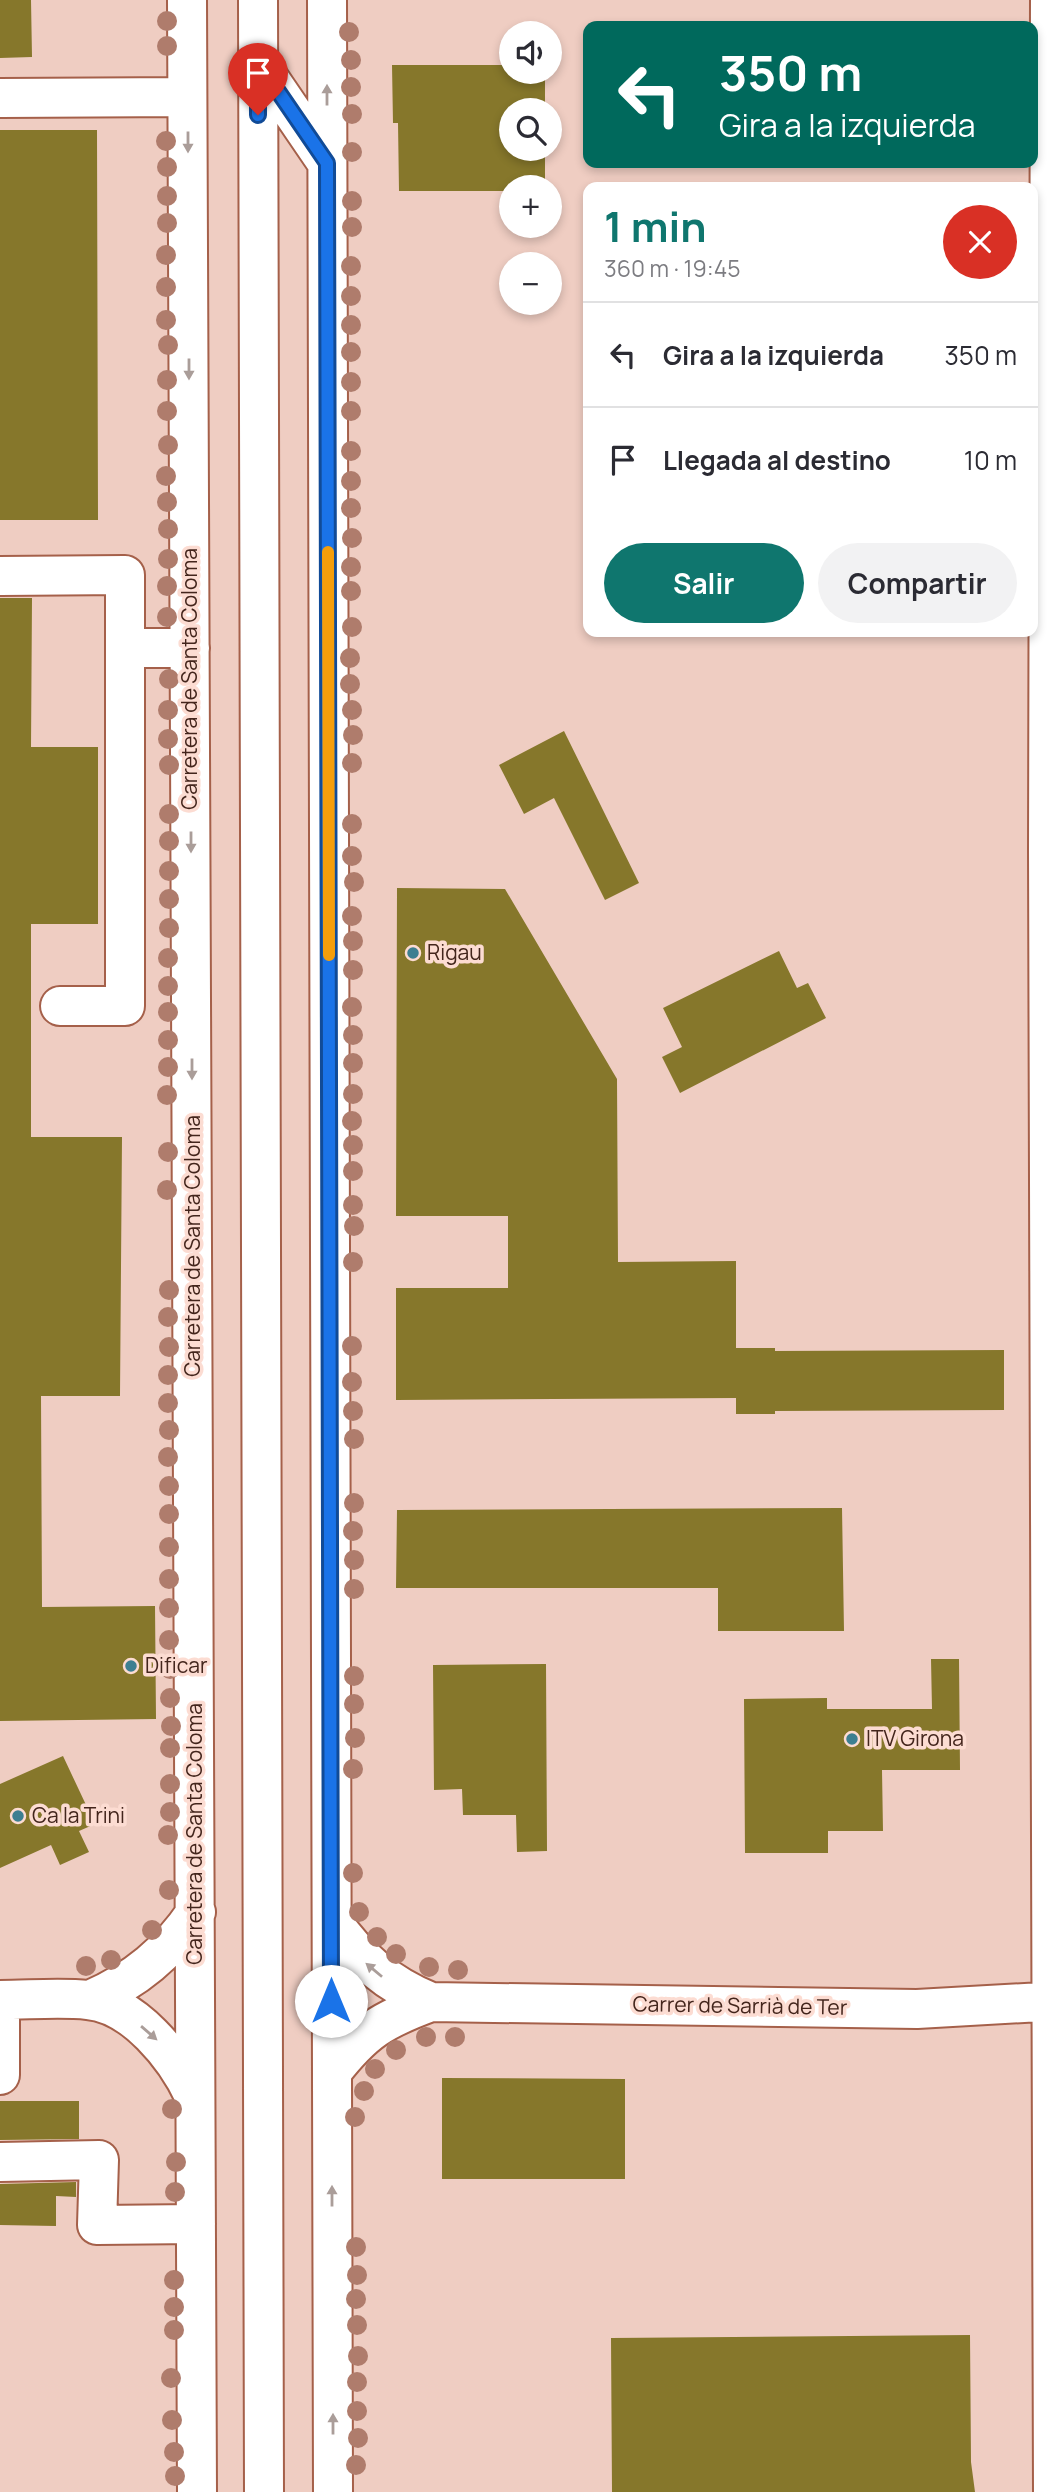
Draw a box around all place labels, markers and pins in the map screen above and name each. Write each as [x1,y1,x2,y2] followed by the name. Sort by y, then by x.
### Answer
[228,43,288,115] pin
[427,938,482,966] place label: Rigau
[405,945,421,961] marker: Rigau
[145,1651,208,1679] place label: Dificar
[123,1658,139,1674] marker: Dificar
[866,1724,964,1752] place label: ITV Girona
[844,1731,860,1747] marker: ITV Girona
[32,1801,125,1829] place label: Ca la Trini
[10,1808,26,1824] marker: Ca la Trini

